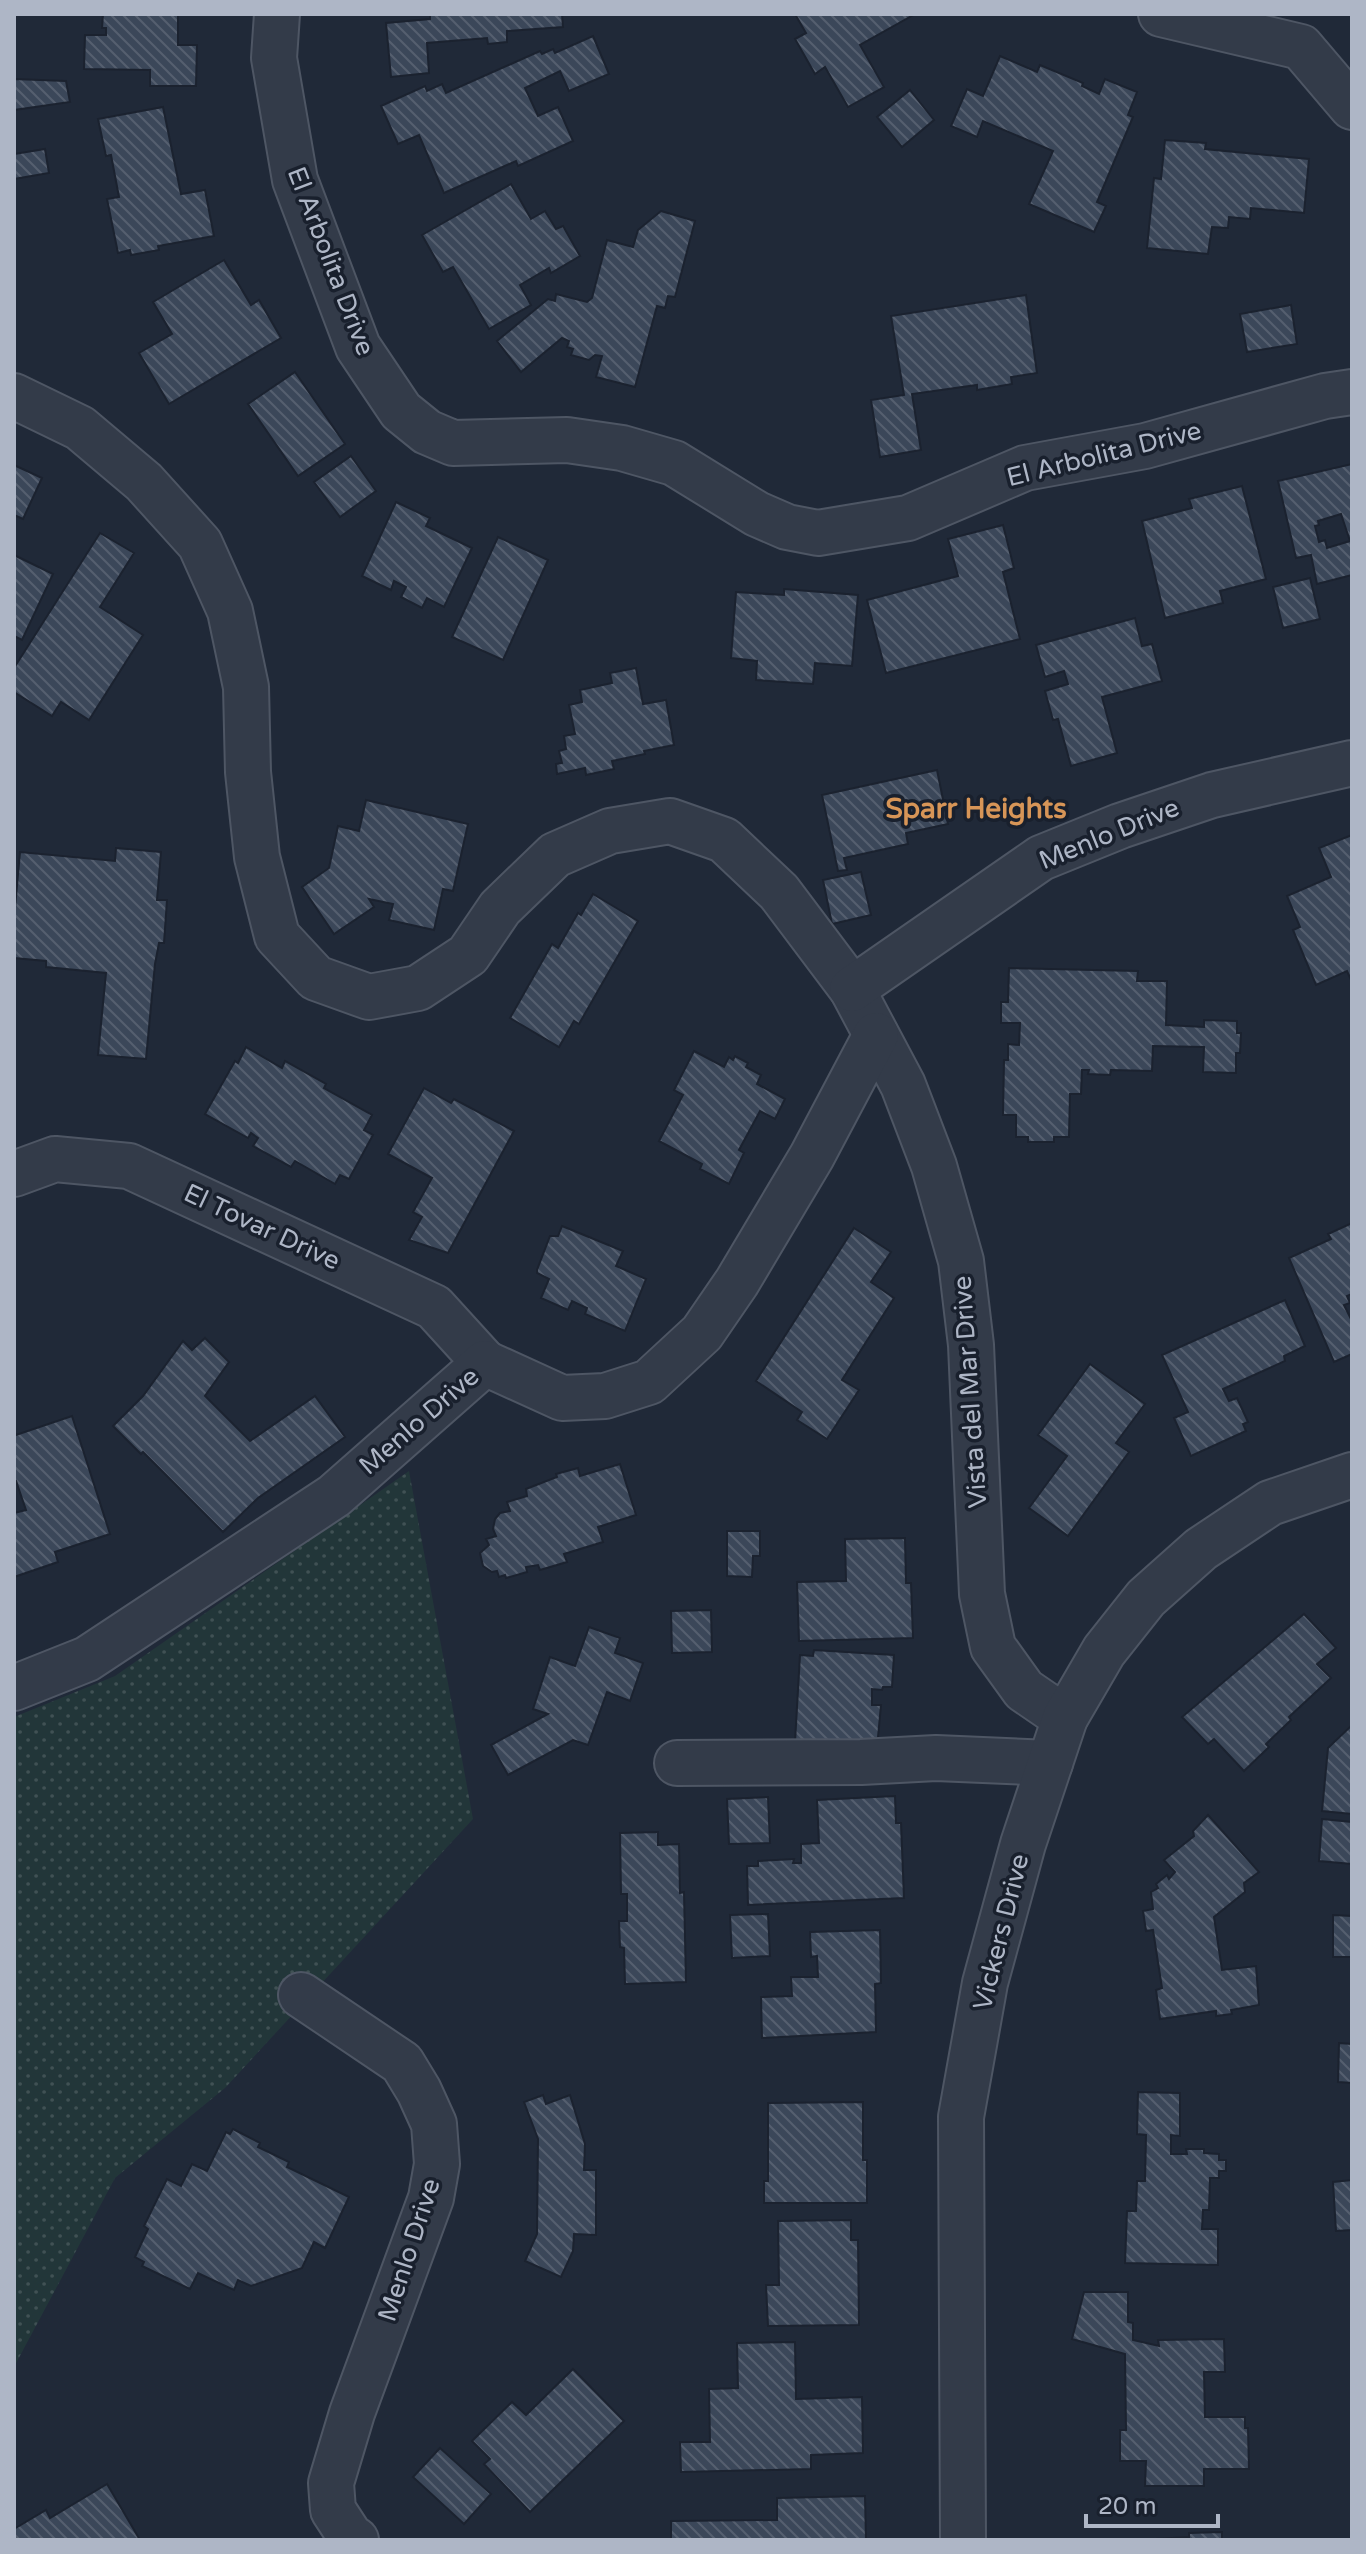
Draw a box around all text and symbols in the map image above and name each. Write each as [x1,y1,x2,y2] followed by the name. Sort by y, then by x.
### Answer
[281,162,381,360] street label: El Arbolita Drive
[1003,415,1205,493] street label: El Arbolita Drive
[885,792,1067,826] district label: Sparr Heights
[1034,792,1184,876] street label: Menlo Drive
[179,1177,345,1277] street label: El Tovar Drive
[946,1275,994,1509] street label: Vista del Mar Drive
[353,1361,485,1481] street label: Menlo Drive
[967,1851,1035,2013] street label: Vickers Drive
[371,2175,447,2325] street label: Menlo Drive
[1086,2478,1218,2528] scale bar
[1098,2492,1156,2521] text: 20 m

